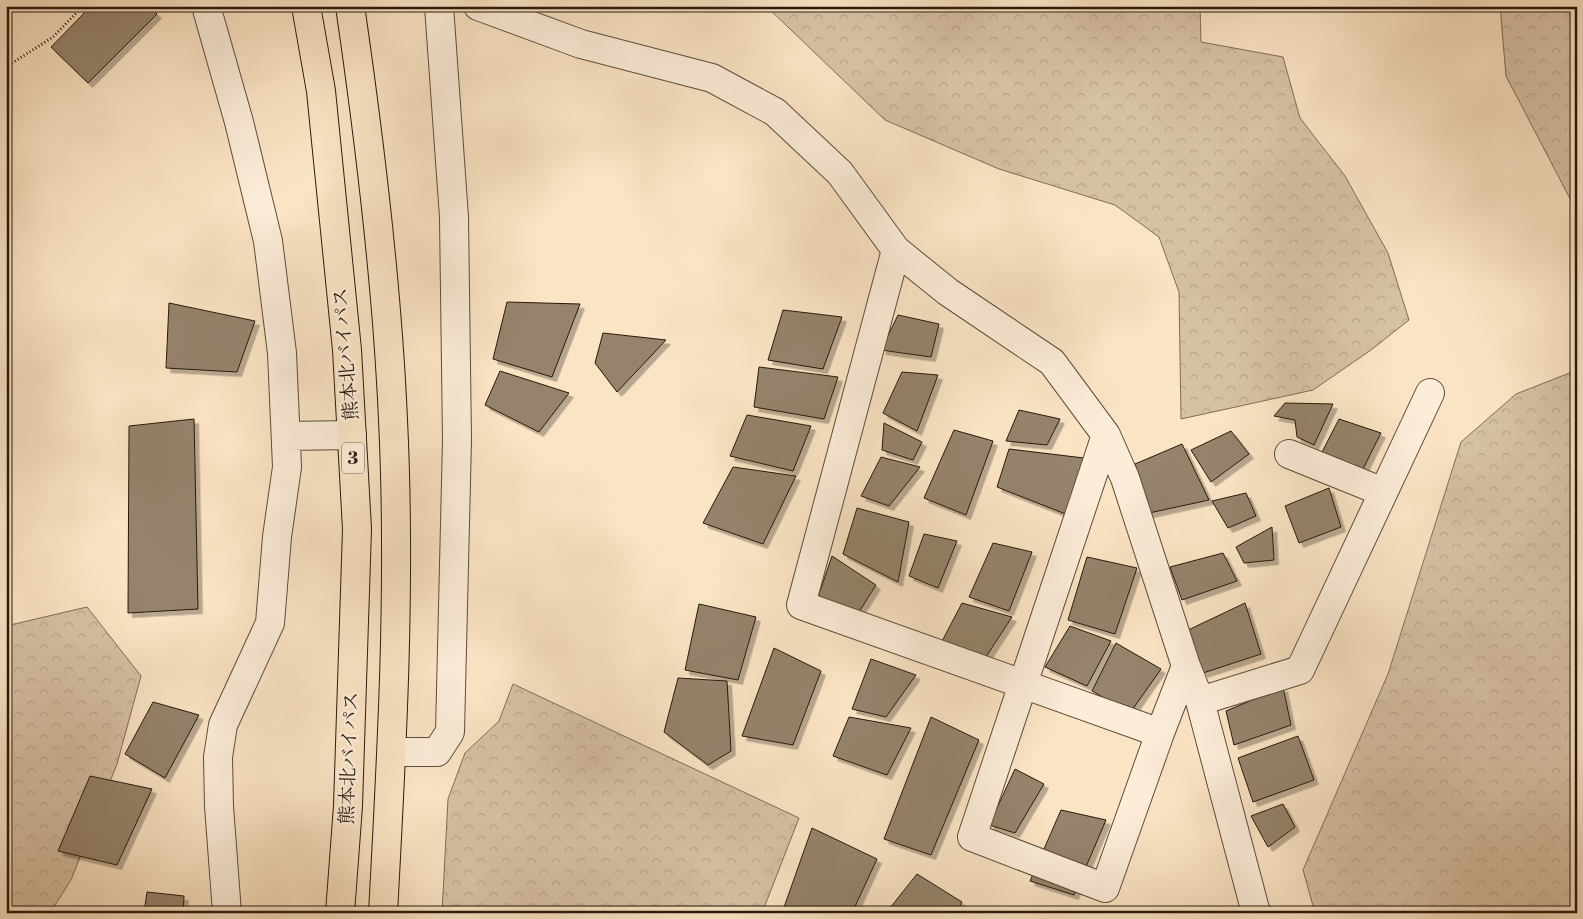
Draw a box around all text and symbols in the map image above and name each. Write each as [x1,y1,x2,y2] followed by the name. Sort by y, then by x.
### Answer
[328,287,364,421] street label: 熊本北バイパス
[342,442,364,473] road number: 3
[335,691,363,825] street label: 熊本北バイパス

